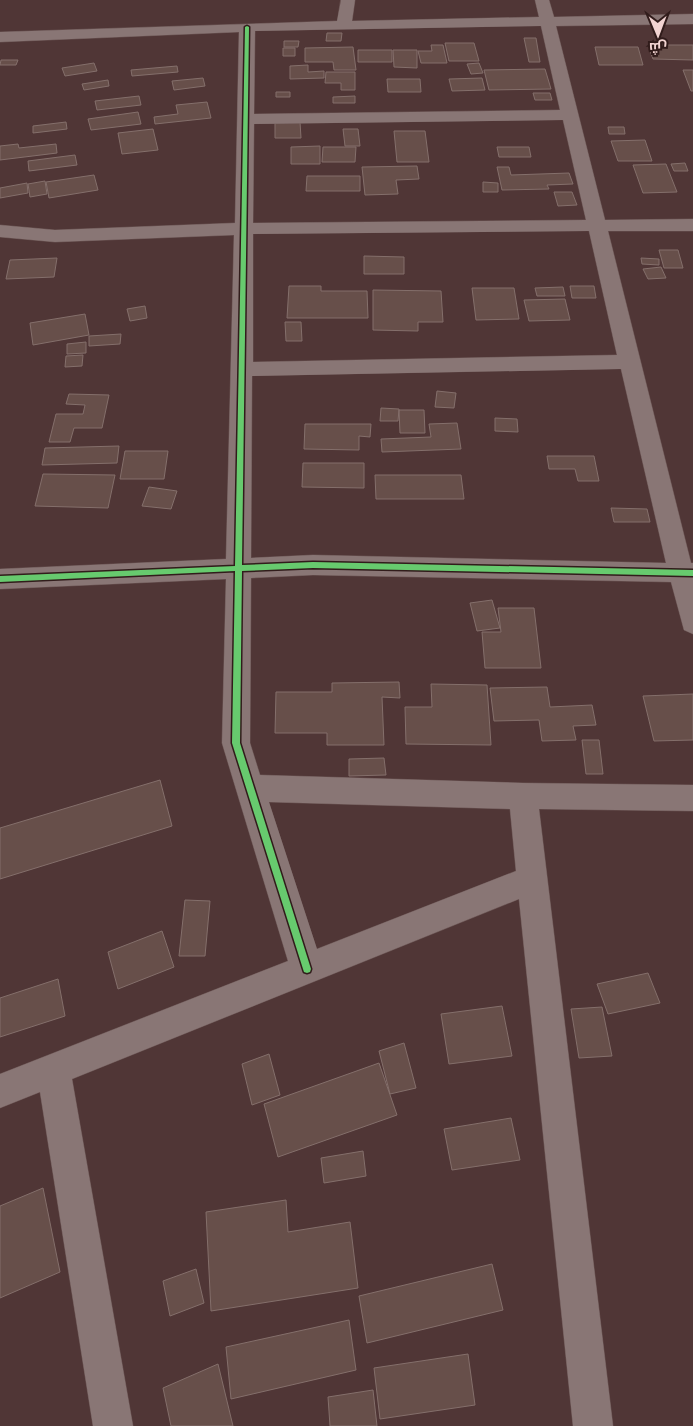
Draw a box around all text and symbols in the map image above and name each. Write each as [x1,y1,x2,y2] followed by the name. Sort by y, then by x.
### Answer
[633,10,683,60] north arrow
[649,37,667,57] text: ش

